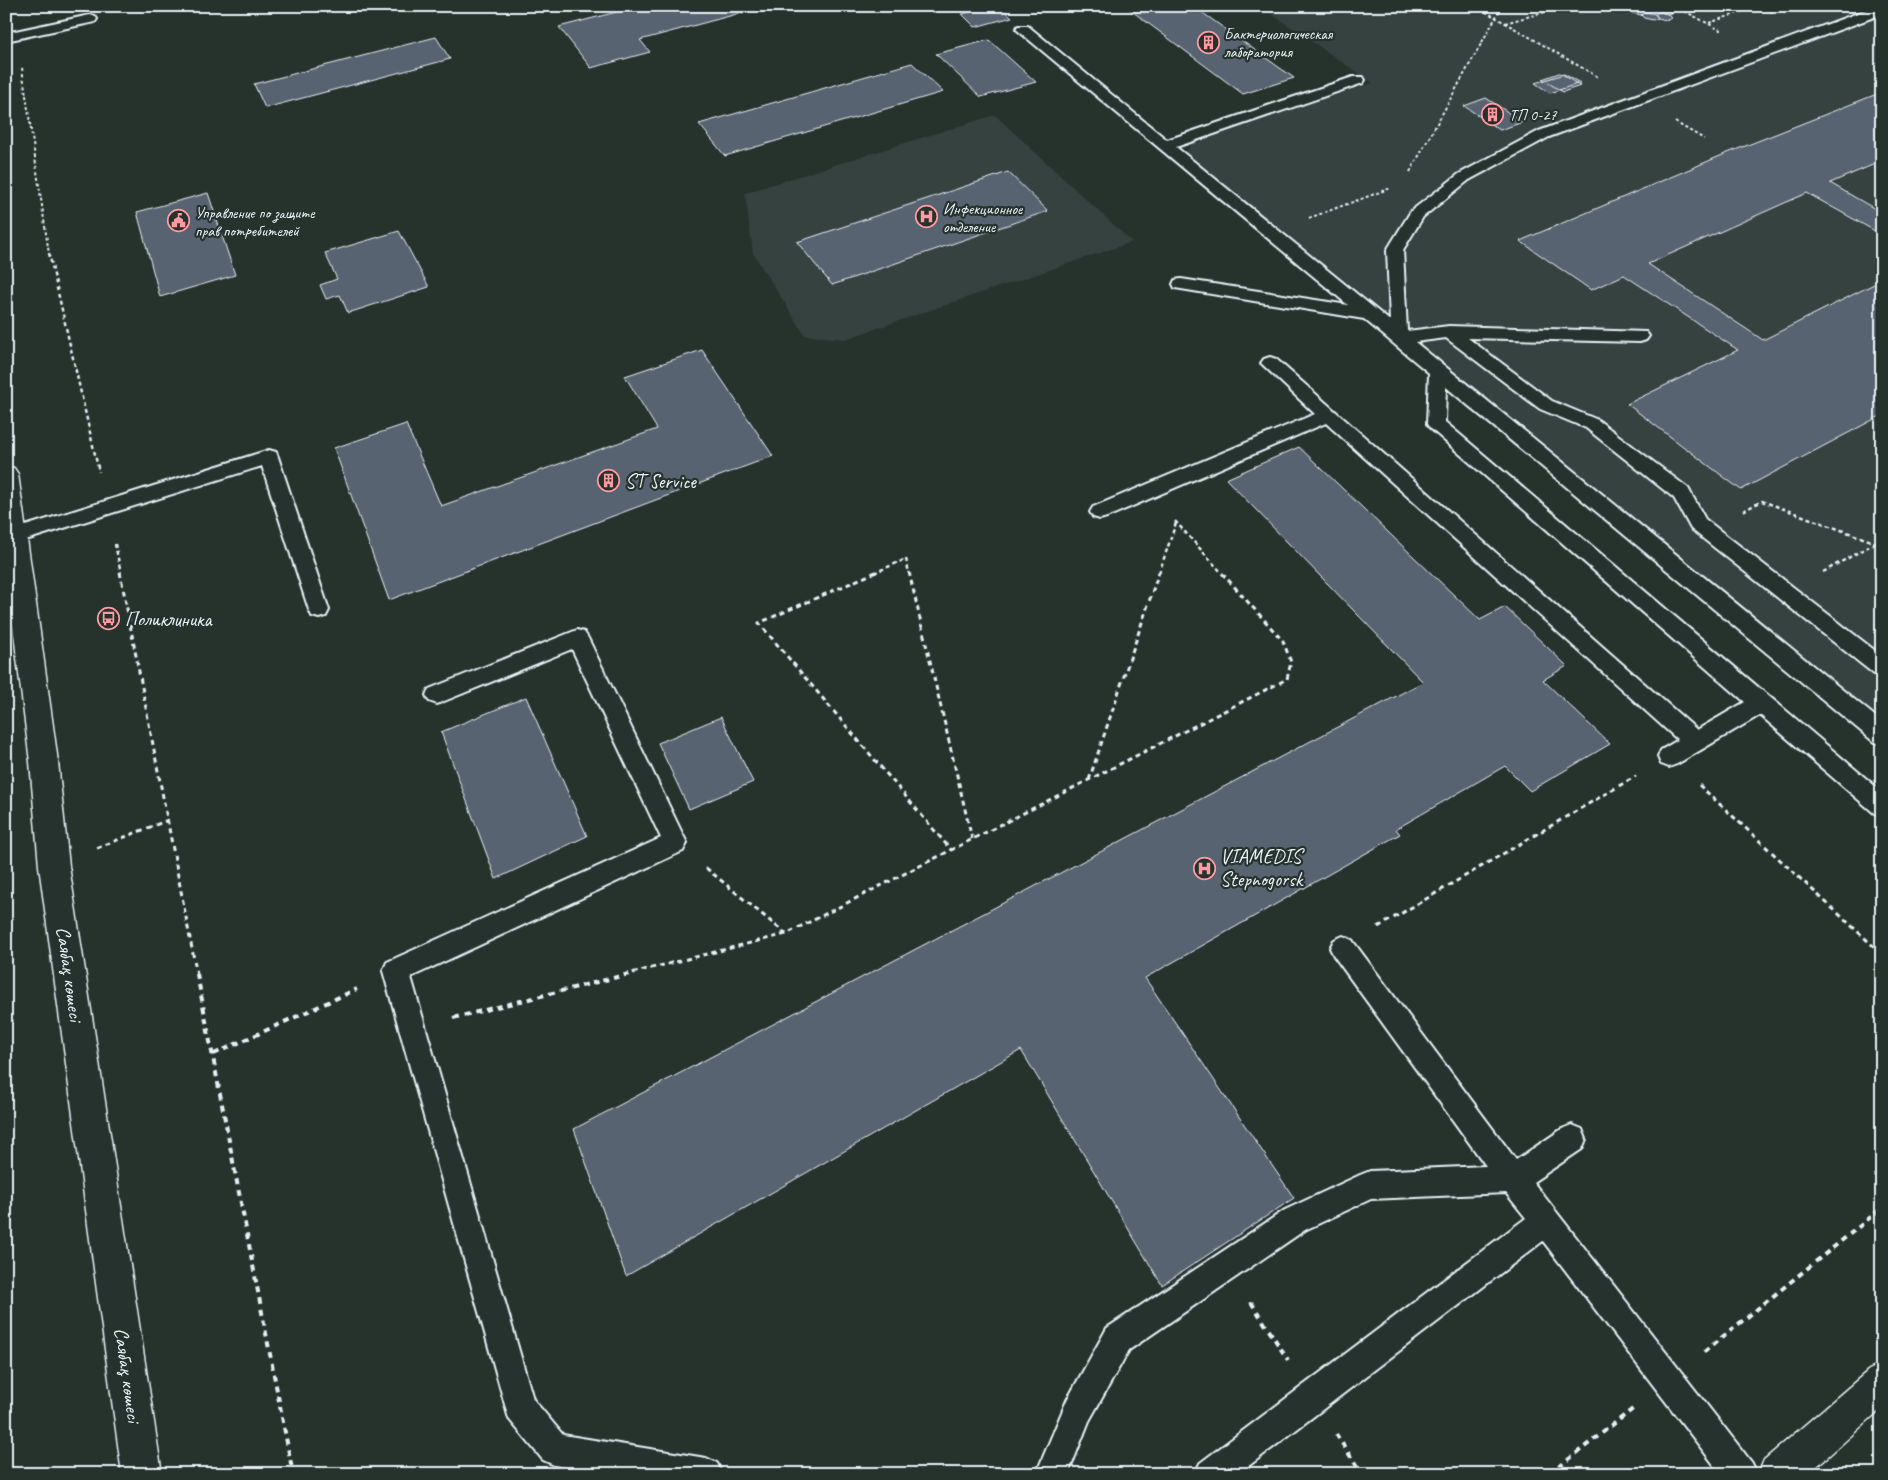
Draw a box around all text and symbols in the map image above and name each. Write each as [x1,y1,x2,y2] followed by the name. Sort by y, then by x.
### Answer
[1224,24,1334,62] place label: Бактериологическая лаборатория
[1196,30,1220,54] building icon: Бактериологическая лаборатория
[1481,102,1505,126] building icon: ТП 0-27
[1509,105,1557,125] place label: ТП 0-27
[943,199,1024,237] place label: Инфекционное отделение
[195,203,316,241] place label: Управление по защите прав потребителей
[915,205,939,229] hospital icon: Инфекционное отделение
[167,209,191,233] public building icon: Управление по защите прав потребителей
[597,469,621,493] building icon: ST Service
[625,469,697,494] place label: ST Service
[97,607,121,631] bus stop icon: Поликлиника
[125,607,213,632] place label: Поликлиника
[1220,844,1306,892] place label: VIAMEDIS Stepnogorsk
[1192,856,1216,880] hospital icon: VIAMEDIS Stepnogorsk
[50,925,89,1025] street label: Саябақ көшесі
[108,1326,147,1426] street label: Саябақ көшесі

